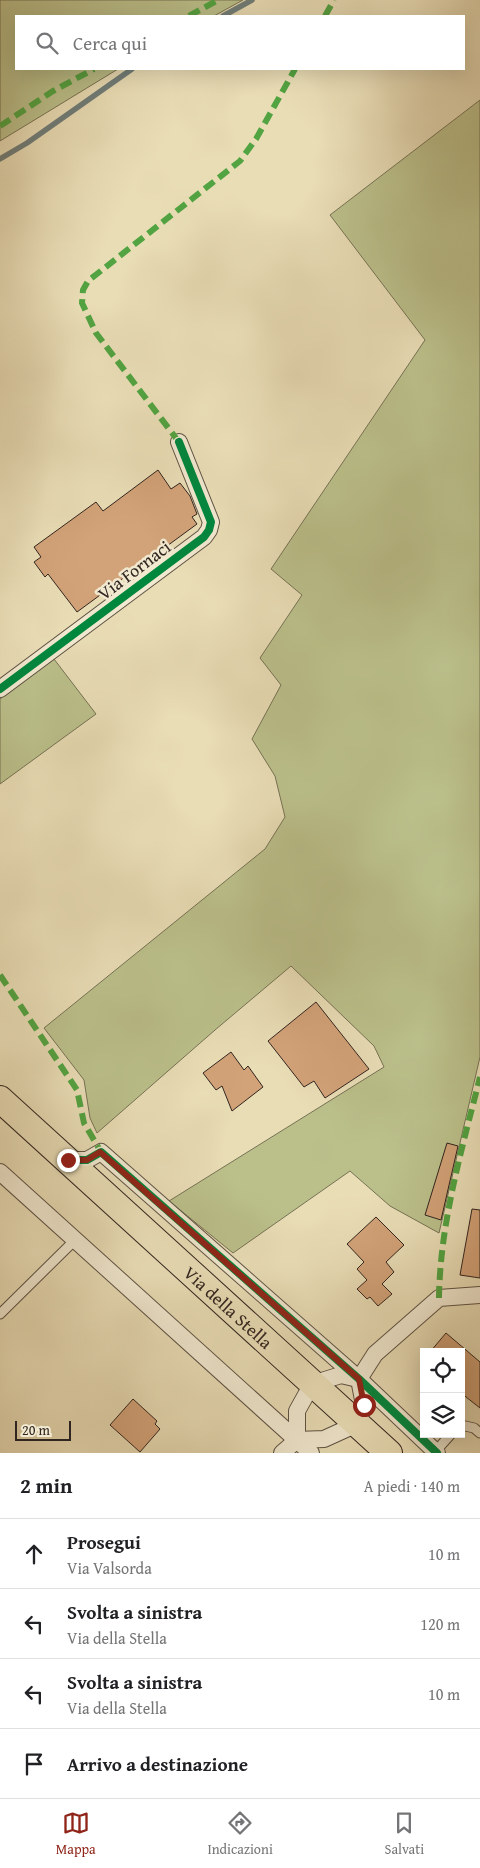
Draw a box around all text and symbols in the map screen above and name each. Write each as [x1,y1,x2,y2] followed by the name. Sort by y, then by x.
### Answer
[15,15,465,70] search box
[33,29,61,57] icon: search
[73,29,147,57] text: Cerca qui
[92,533,176,607] street label: Via Fornaci
[57,1149,80,1172] route end
[178,1259,279,1355] street label: Via della Stella
[420,1348,465,1438] map controls
[420,1348,465,1393] button: locate
[420,1393,465,1438] button: layers
[353,1394,376,1417] route start
[15,1418,71,1441] scale bar
[22,1420,50,1440] text: 20 m
[20,1470,72,1501] text: 2 min
[364,1474,460,1498] text: A piedi · 140 m
[67,1528,141,1556] text: Prosegui
[20,1540,48,1568] icon: ahead
[428,1542,460,1566] text: 10 m
[67,1556,152,1580] text: Via Valsorda
[67,1598,202,1626] text: Svolta a sinistra
[20,1610,48,1638] icon: left
[420,1612,460,1636] text: 120 m
[67,1626,167,1650] text: Via della Stella
[67,1668,202,1696] text: Svolta a sinistra
[20,1680,48,1708] icon: left
[428,1682,460,1706] text: 10 m
[67,1696,167,1720] text: Via della Stella
[20,1750,48,1778] icon: arrive
[67,1750,248,1778] text: Arrivo a destinazione
[56,1809,96,1859] tab: Mappa
[207,1809,273,1859] tab: Indicazioni
[385,1809,424,1859] tab: Salvati

